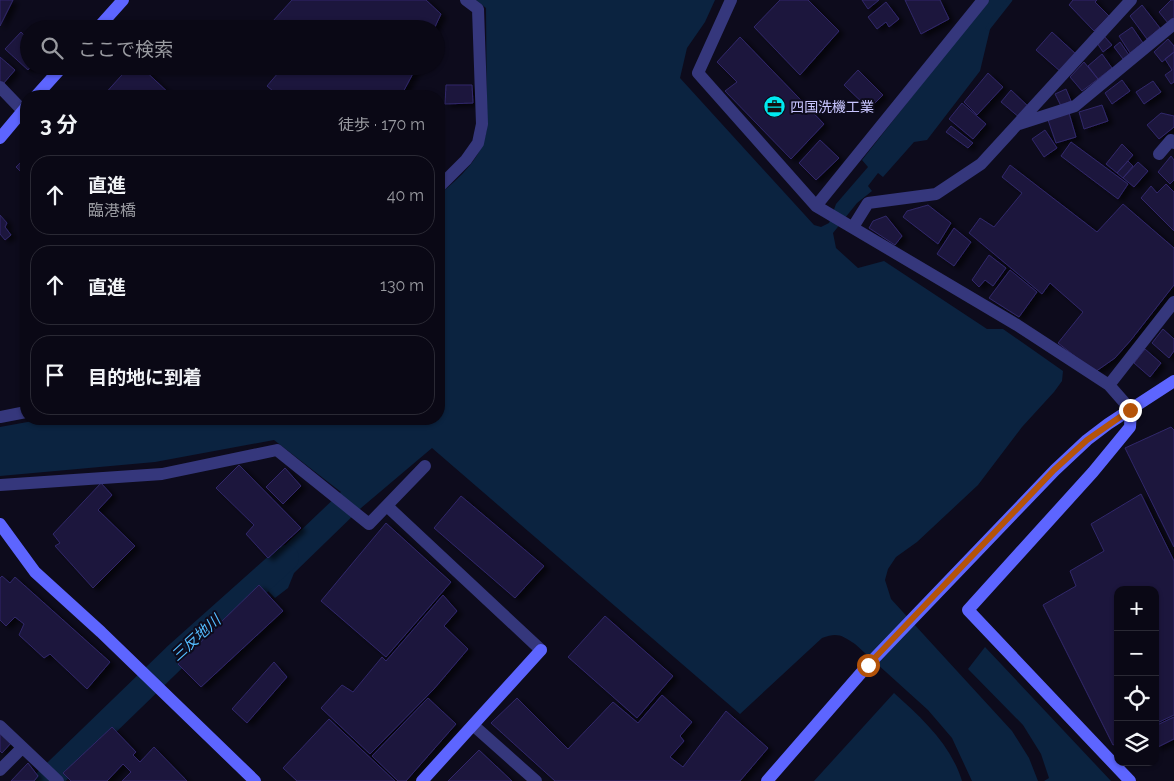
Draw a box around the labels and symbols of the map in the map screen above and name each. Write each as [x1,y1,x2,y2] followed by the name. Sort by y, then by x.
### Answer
[762,95,786,119] office icon: 四国洗機工業
[790,99,874,115] place label: 四国洗機工業
[1119,399,1142,422] route end
[168,610,226,665] water label: 三反地川
[857,654,880,677] route start

